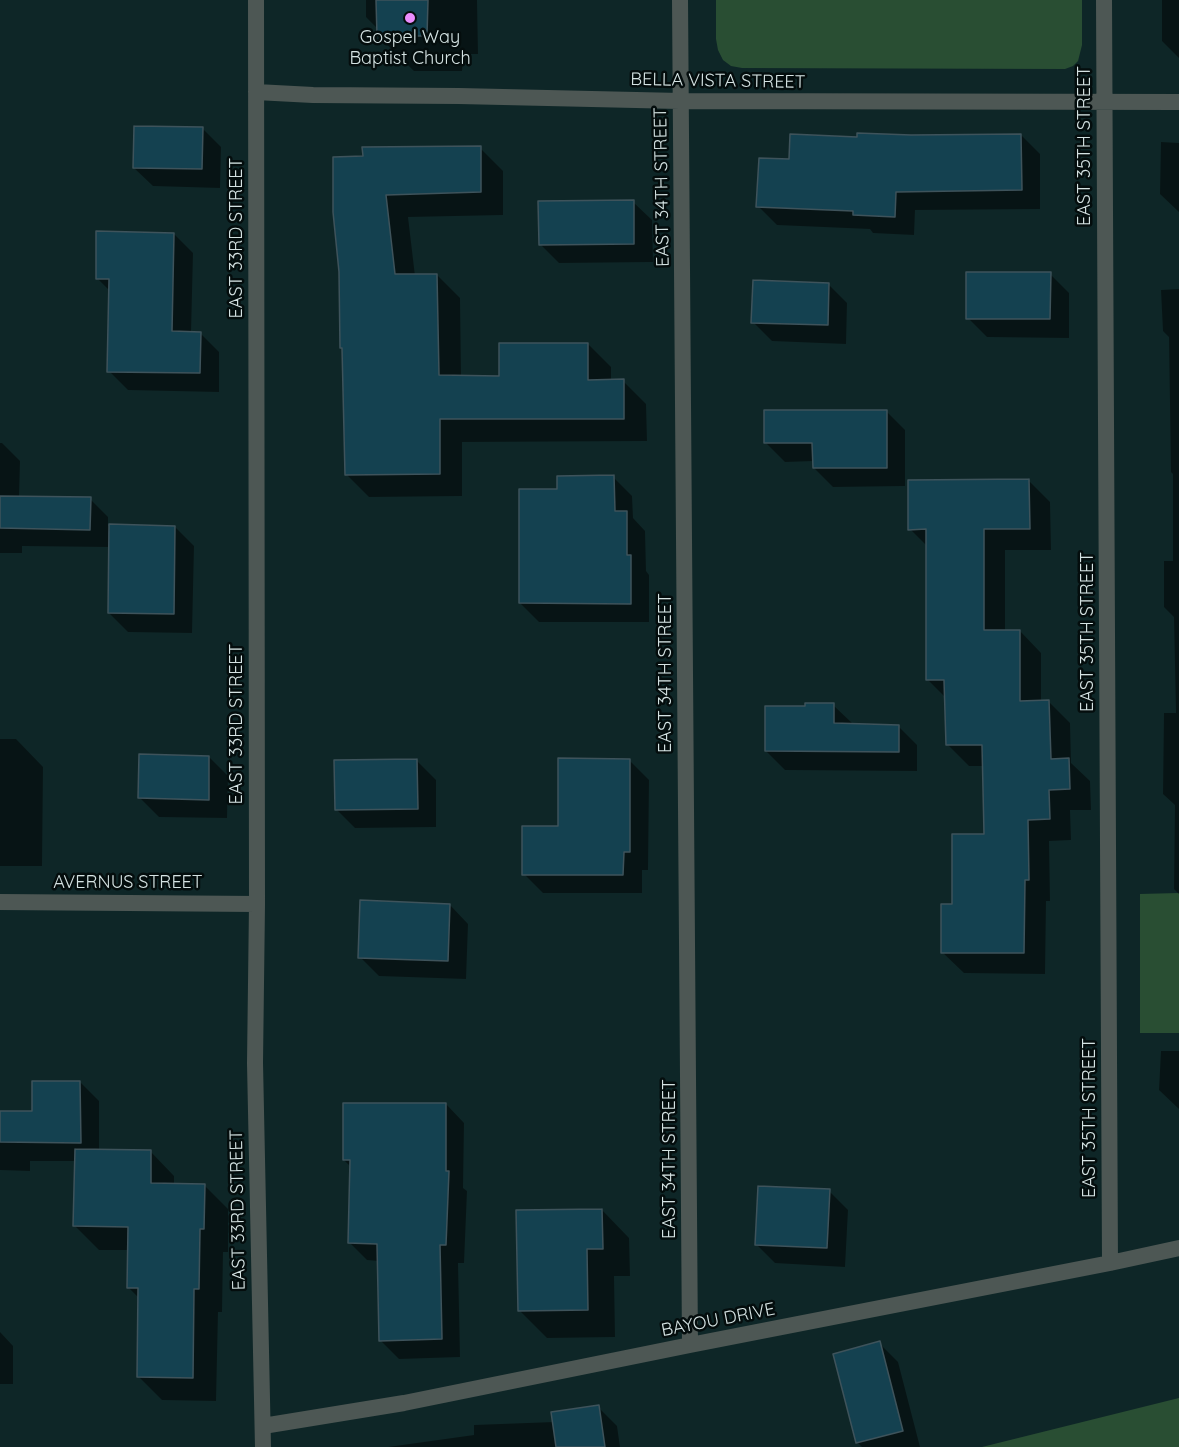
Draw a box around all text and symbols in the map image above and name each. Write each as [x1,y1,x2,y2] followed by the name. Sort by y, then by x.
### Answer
[403,11,417,25] marker: Gospel Way Baptist Church
[349,27,471,70] place label: Gospel Way Baptist Church
[1074,66,1096,226] street label: EAST 35TH STREET
[630,69,806,93] street label: BELLA VISTA STREET
[650,107,674,267] street label: EAST 34TH STREET
[226,158,248,318] street label: EAST 33RD STREET
[1077,552,1099,712] street label: EAST 35TH STREET
[655,593,677,753] street label: EAST 34TH STREET
[226,644,248,804] street label: EAST 33RD STREET
[53,872,203,894] street label: AVERNUS STREET
[1079,1038,1101,1198] street label: EAST 35TH STREET
[659,1079,681,1239] street label: EAST 34TH STREET
[226,1129,250,1291] street label: EAST 33RD STREET
[659,1298,777,1342] street label: BAYOU DRIVE

